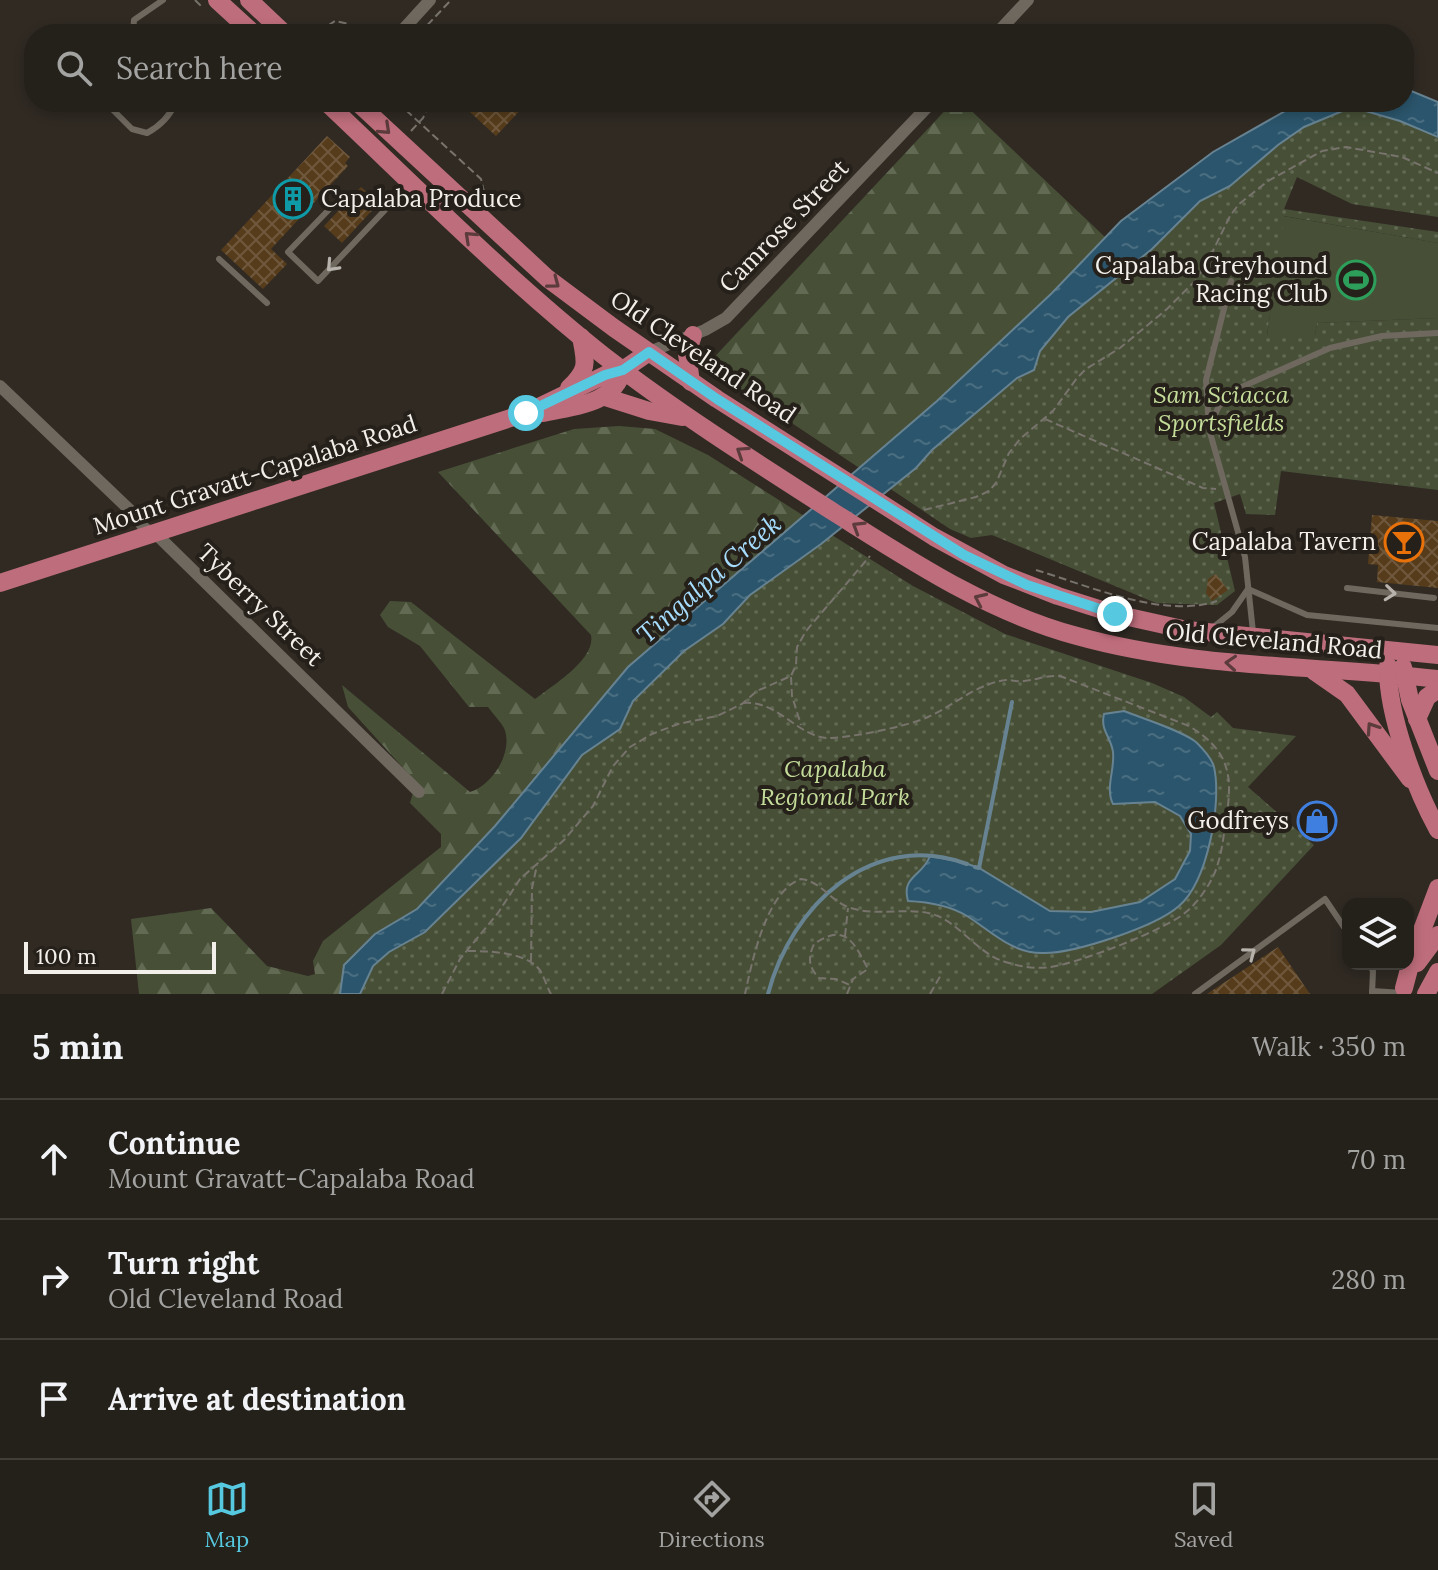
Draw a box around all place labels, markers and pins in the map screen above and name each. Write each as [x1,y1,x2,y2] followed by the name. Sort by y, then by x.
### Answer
[272,178,314,220] building icon: Capalaba Produce
[321,183,522,214] place label: Capalaba Produce
[1095,250,1328,309] place label: Capalaba Greyhound Racing Club
[1335,259,1377,301] sports icon: Capalaba Greyhound Racing Club
[1383,521,1425,563] bar icon: Capalaba Tavern
[1192,526,1376,557] place label: Capalaba Tavern
[1296,800,1338,842] shop icon: Godfreys
[1187,805,1289,836] place label: Godfreys

